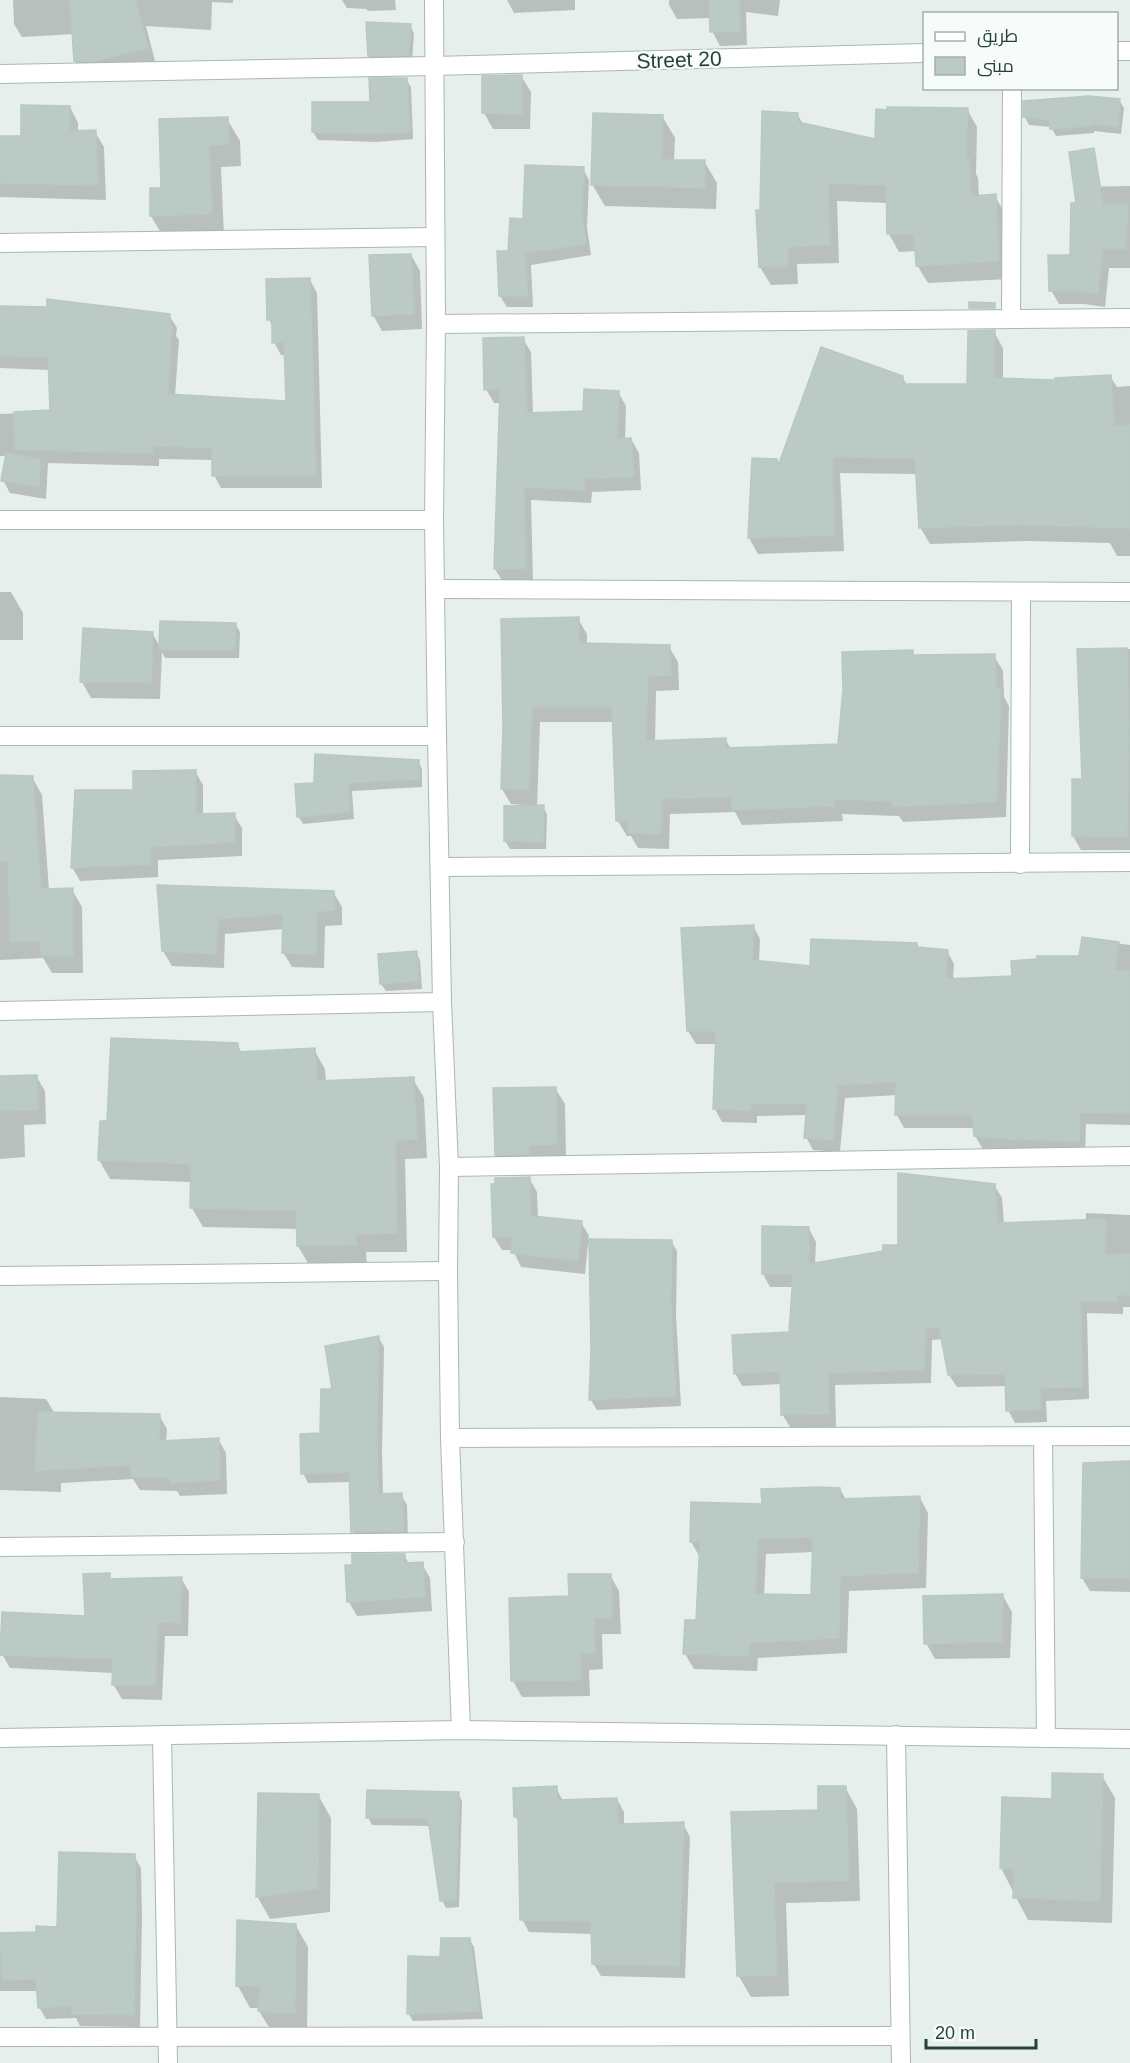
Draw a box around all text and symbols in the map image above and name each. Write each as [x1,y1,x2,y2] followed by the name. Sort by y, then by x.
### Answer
[923,12,1118,90] legend
[977,26,1018,48] text: طريق
[636,47,722,72] street label: Street 20
[977,56,1014,77] text: مبنى
[926,2012,1036,2050] scale bar
[935,2023,975,2043] text: 20 m

